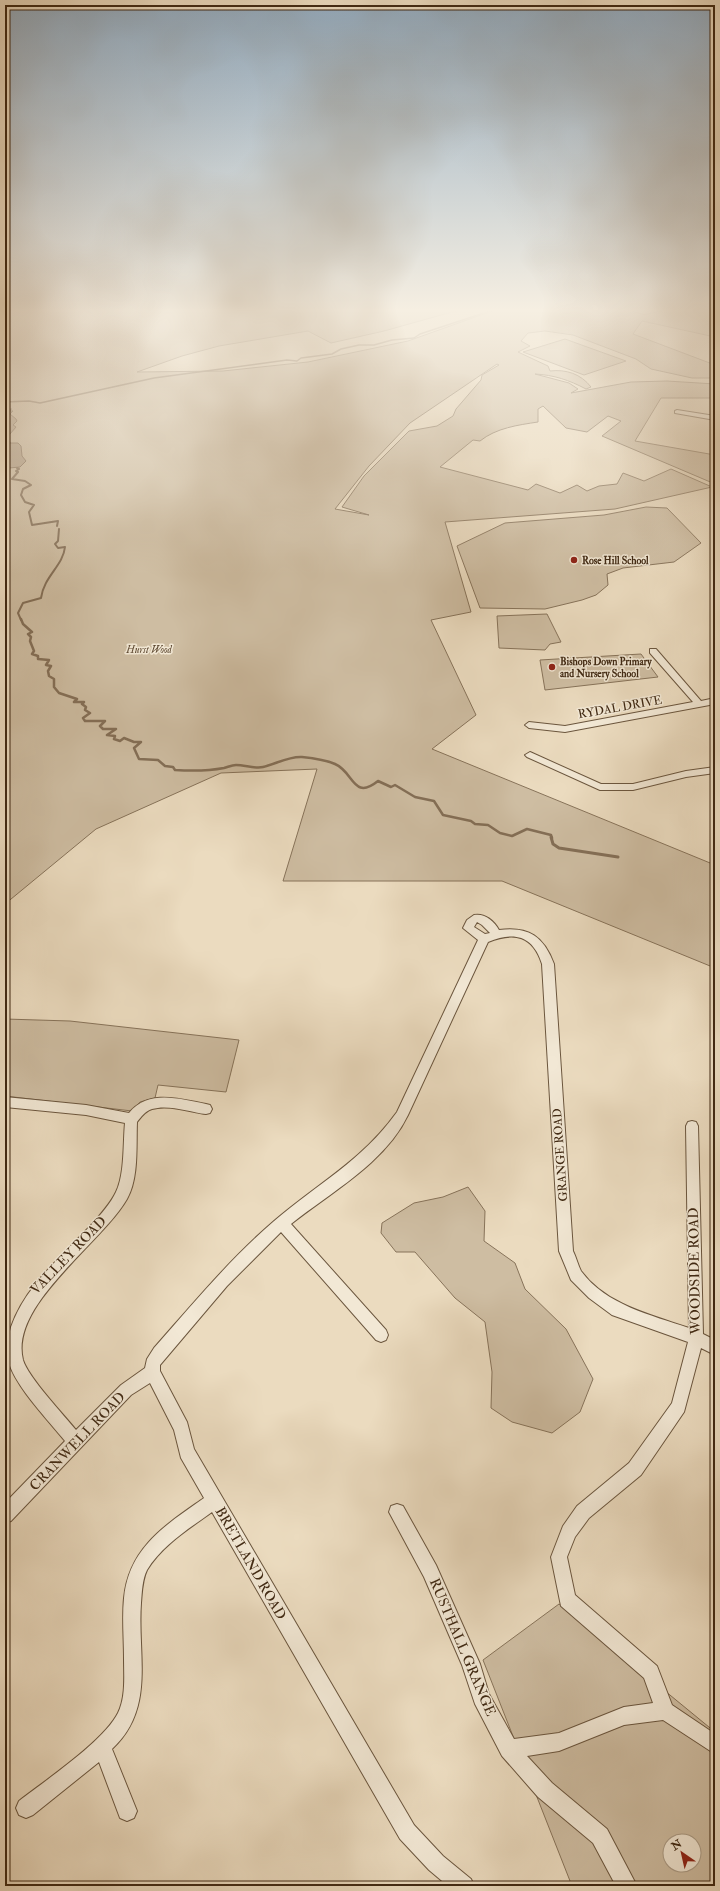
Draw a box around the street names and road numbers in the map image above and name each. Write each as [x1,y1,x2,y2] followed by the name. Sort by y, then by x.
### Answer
[577,693,664,722] street label: RYDAL DRIVE
[550,1108,571,1202] street label: GRANGE ROAD
[685,1207,704,1336] street label: WOODSIDE ROAD
[27,1213,110,1298] street label: VALLEY ROAD
[26,1388,129,1494] street label: CRANWELL ROAD
[211,1504,290,1623] street label: BRETLAND ROAD
[426,1576,499,1719] street label: RUSTHALL GRANGE

